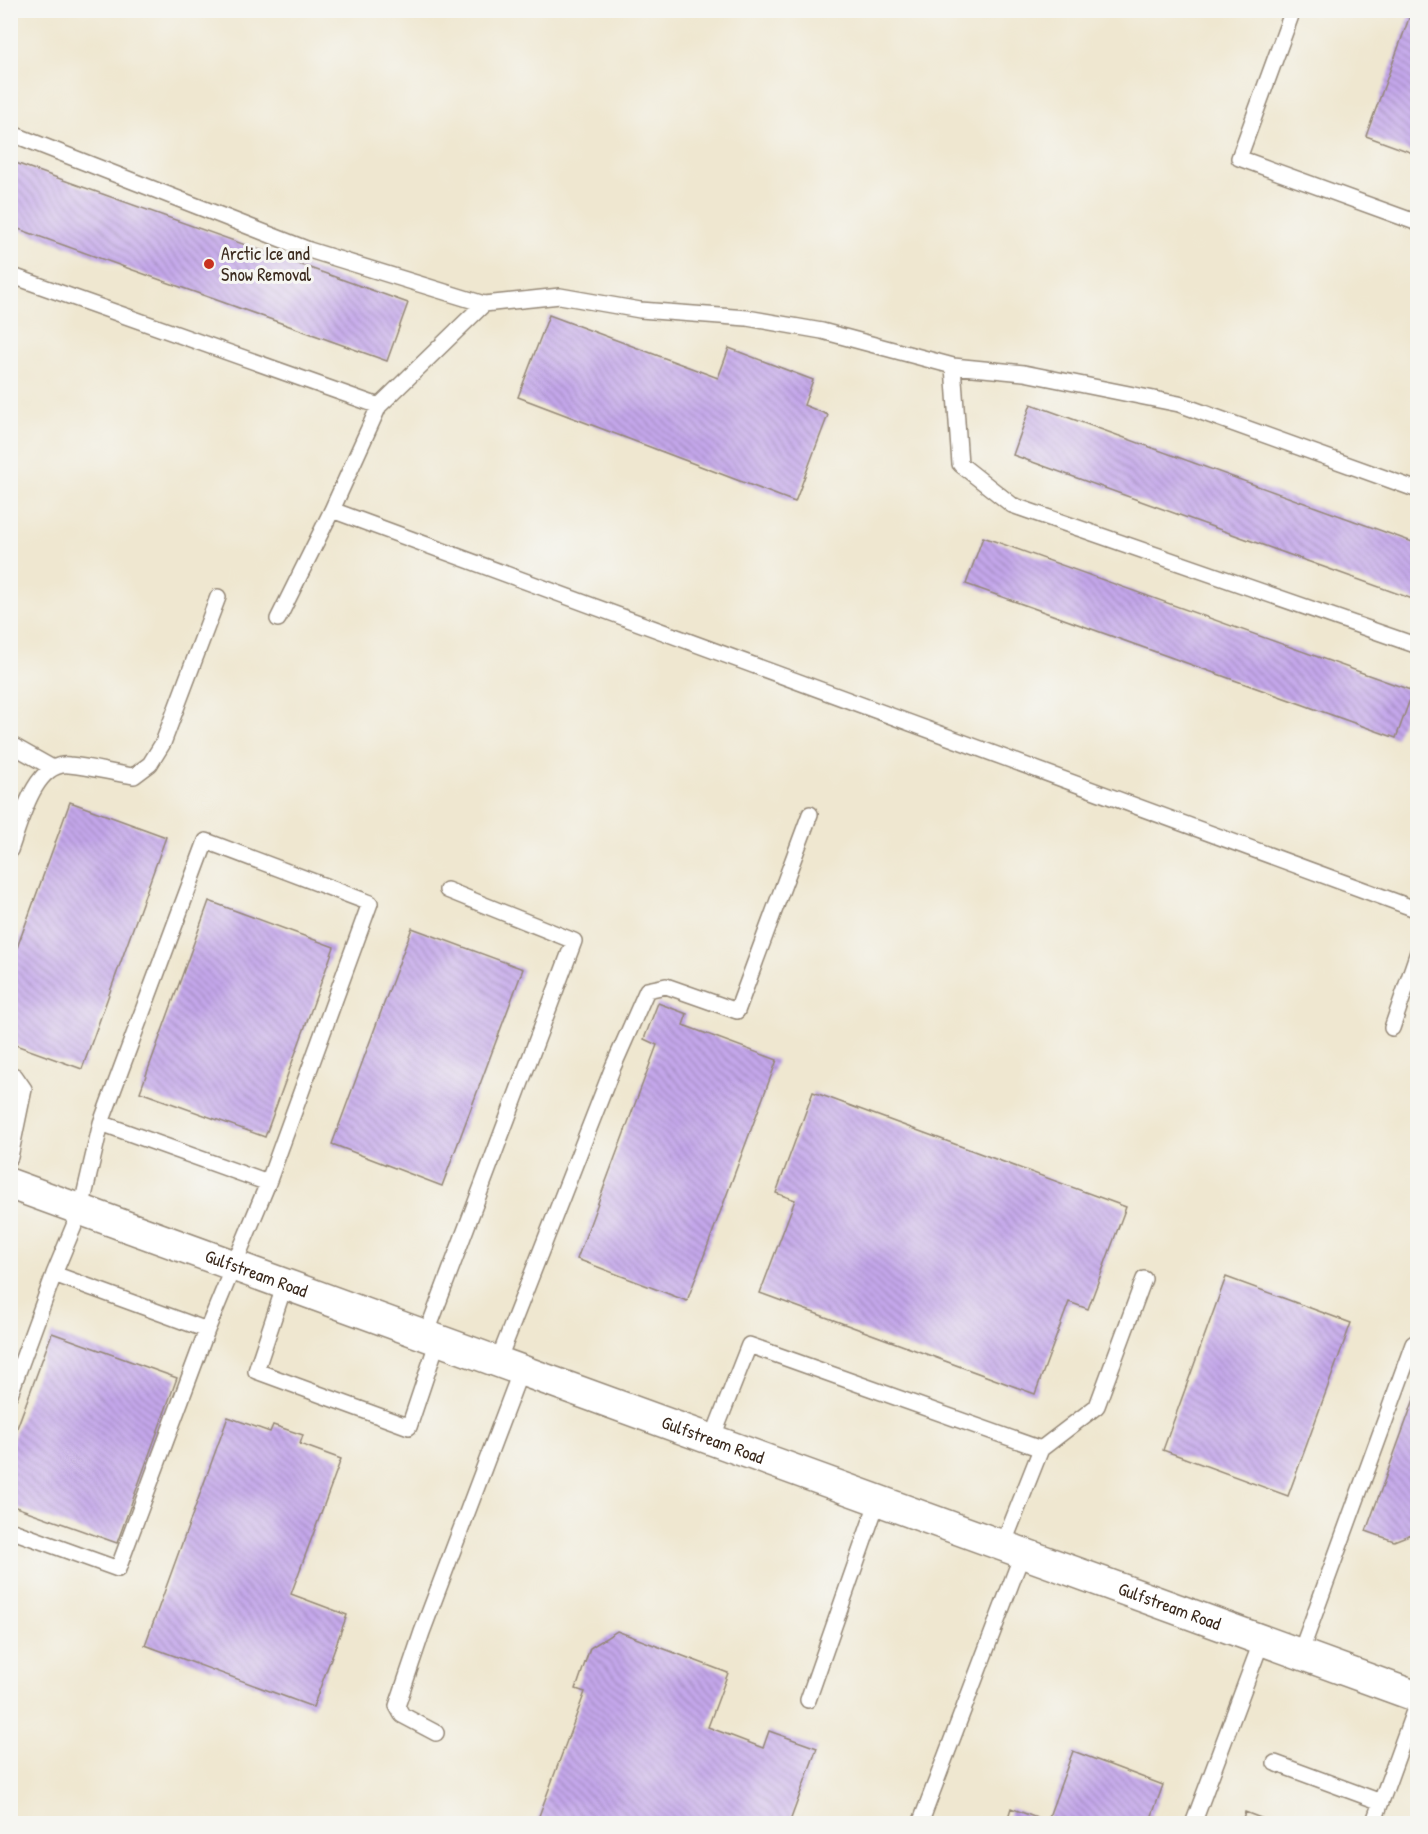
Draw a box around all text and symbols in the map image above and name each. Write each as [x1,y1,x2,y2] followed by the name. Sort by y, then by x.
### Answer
[221,241,311,287] place label: Arctic Ice and Snow Removal
[202,257,216,271] marker: Arctic Ice and Snow Removal
[202,1243,311,1303] street label: Gulfstream Road
[658,1409,768,1470] street label: Gulfstream Road
[1115,1576,1224,1636] street label: Gulfstream Road

